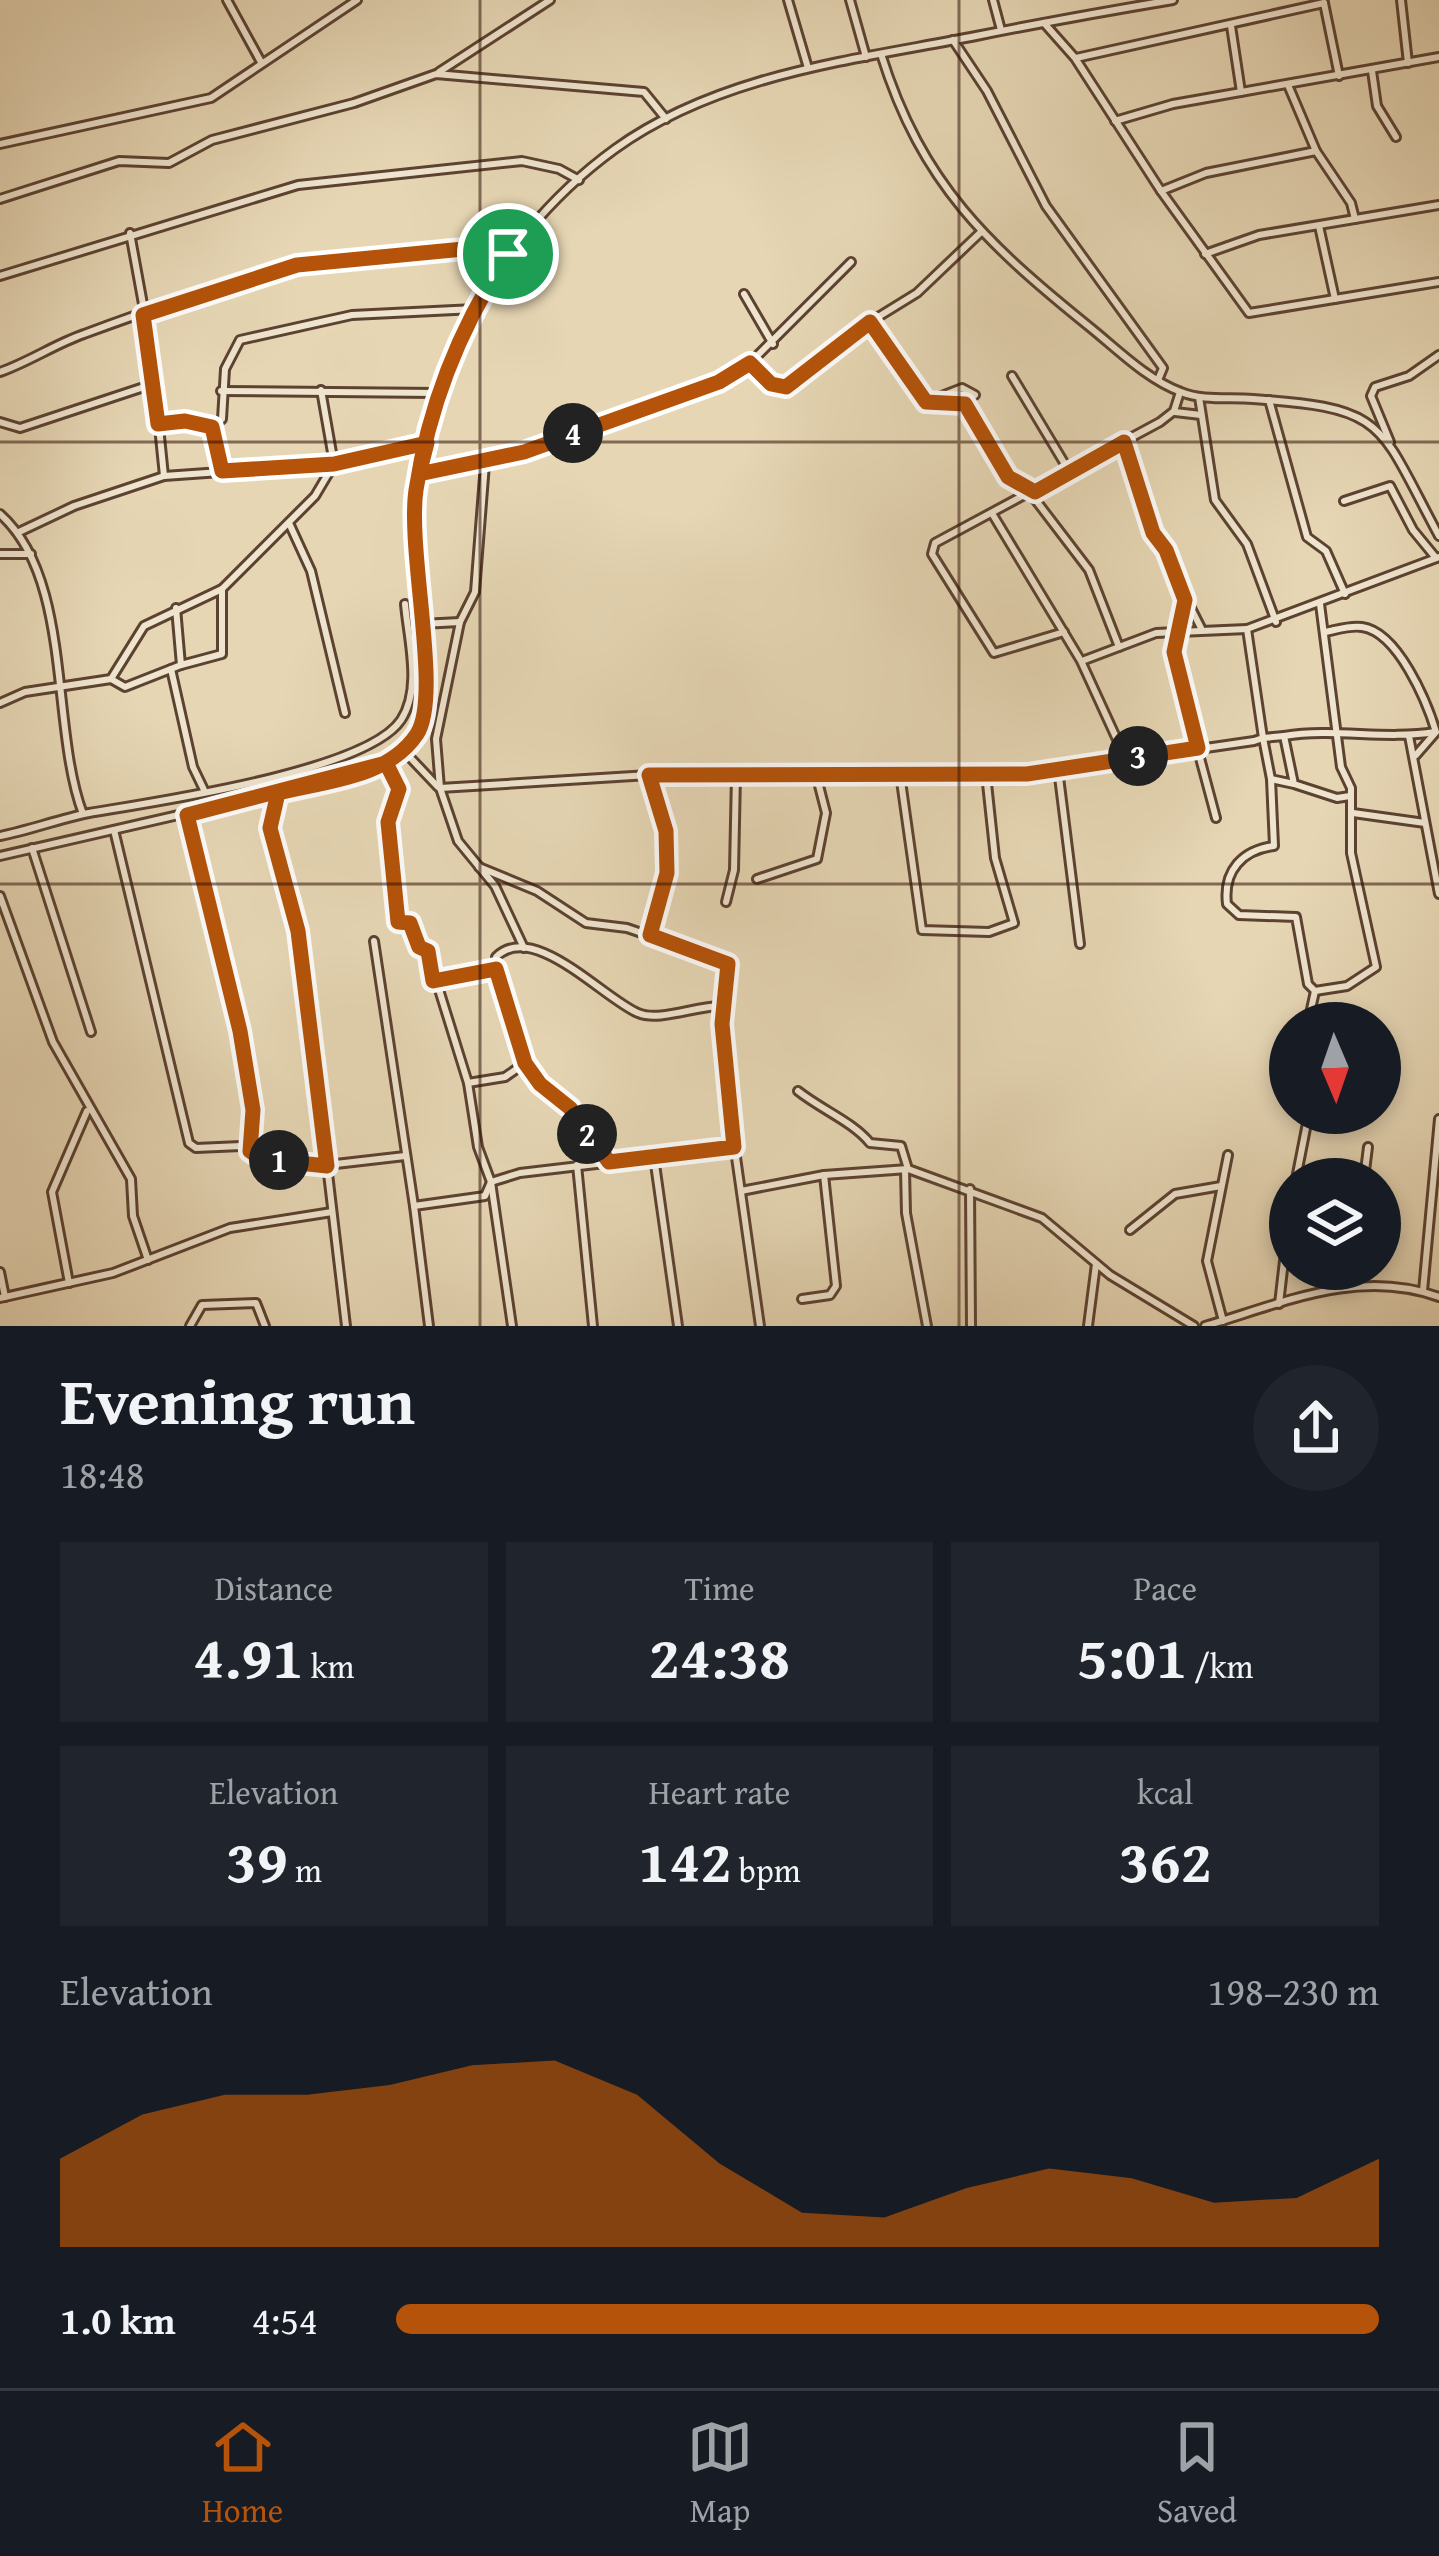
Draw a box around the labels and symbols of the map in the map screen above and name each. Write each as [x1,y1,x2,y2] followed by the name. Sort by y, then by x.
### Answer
[457,203,559,305] pin
[543,403,603,463] pin: 4
[1108,726,1168,786] pin: 3
[1269,1002,1401,1134] north arrow
[557,1104,617,1164] pin: 2
[249,1130,309,1190] pin: 1

